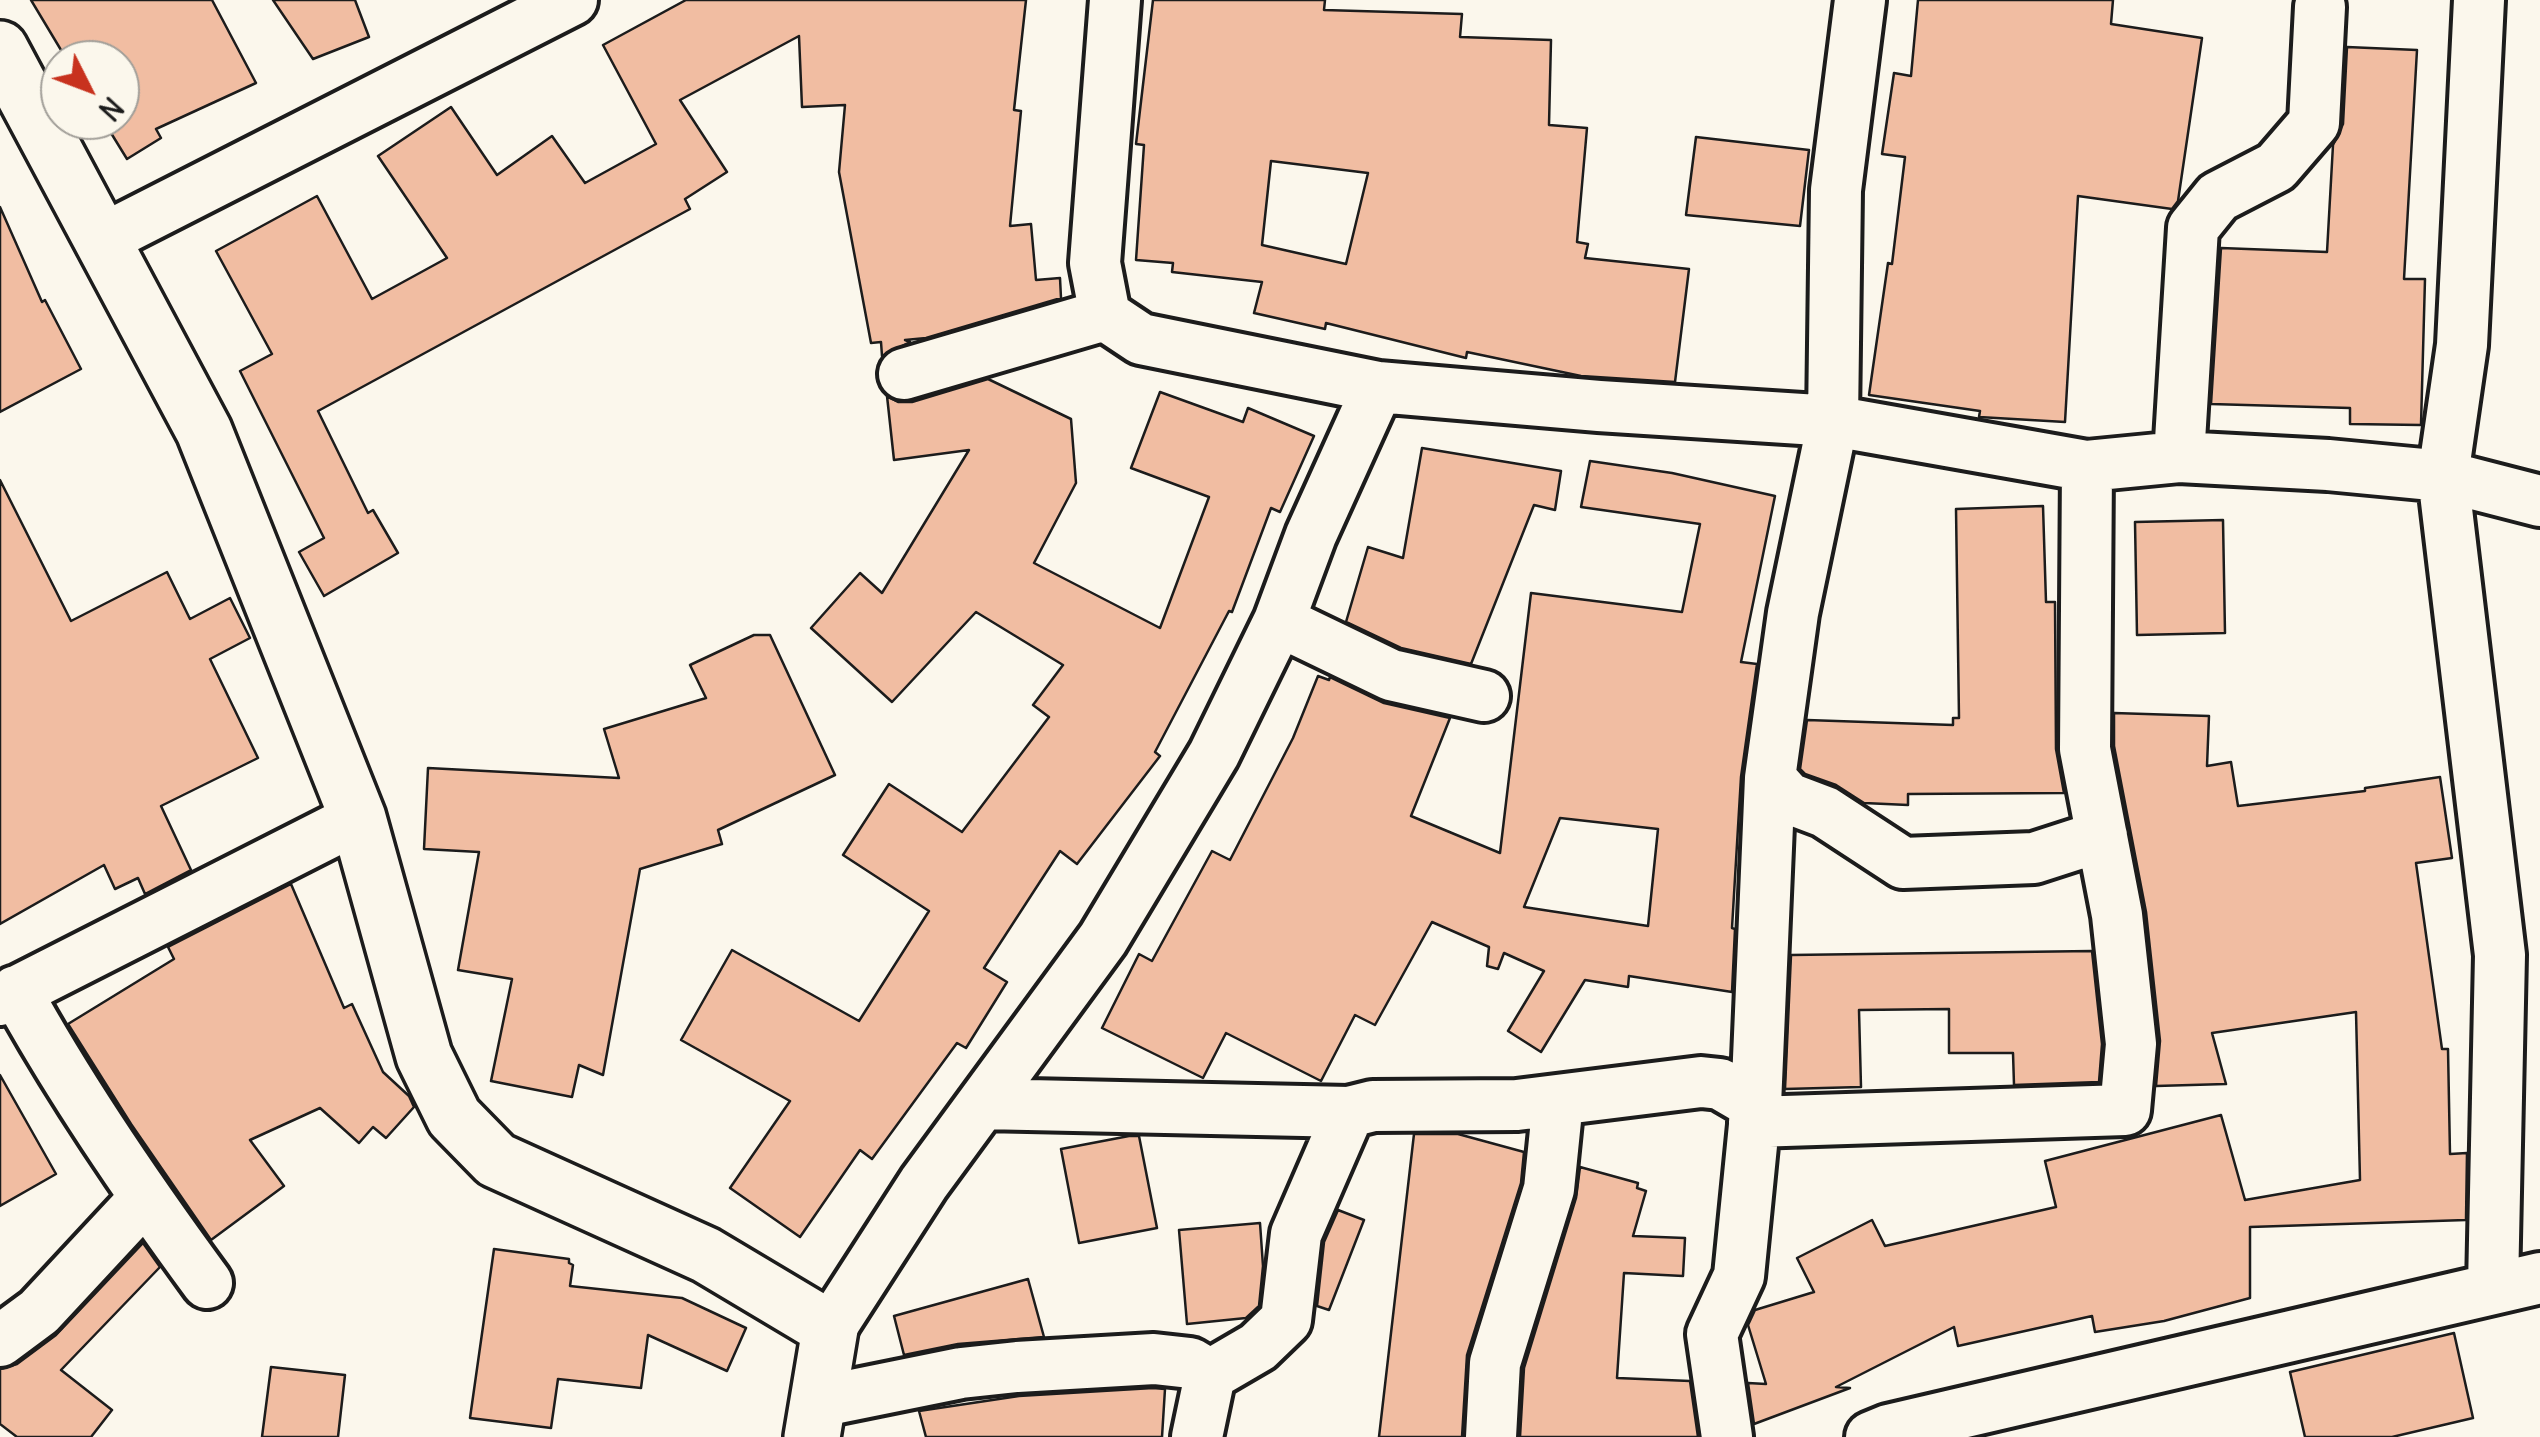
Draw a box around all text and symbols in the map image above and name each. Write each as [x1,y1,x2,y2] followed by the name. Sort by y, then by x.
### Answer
[40,40,140,140] north arrow
[91,89,131,128] text: N

